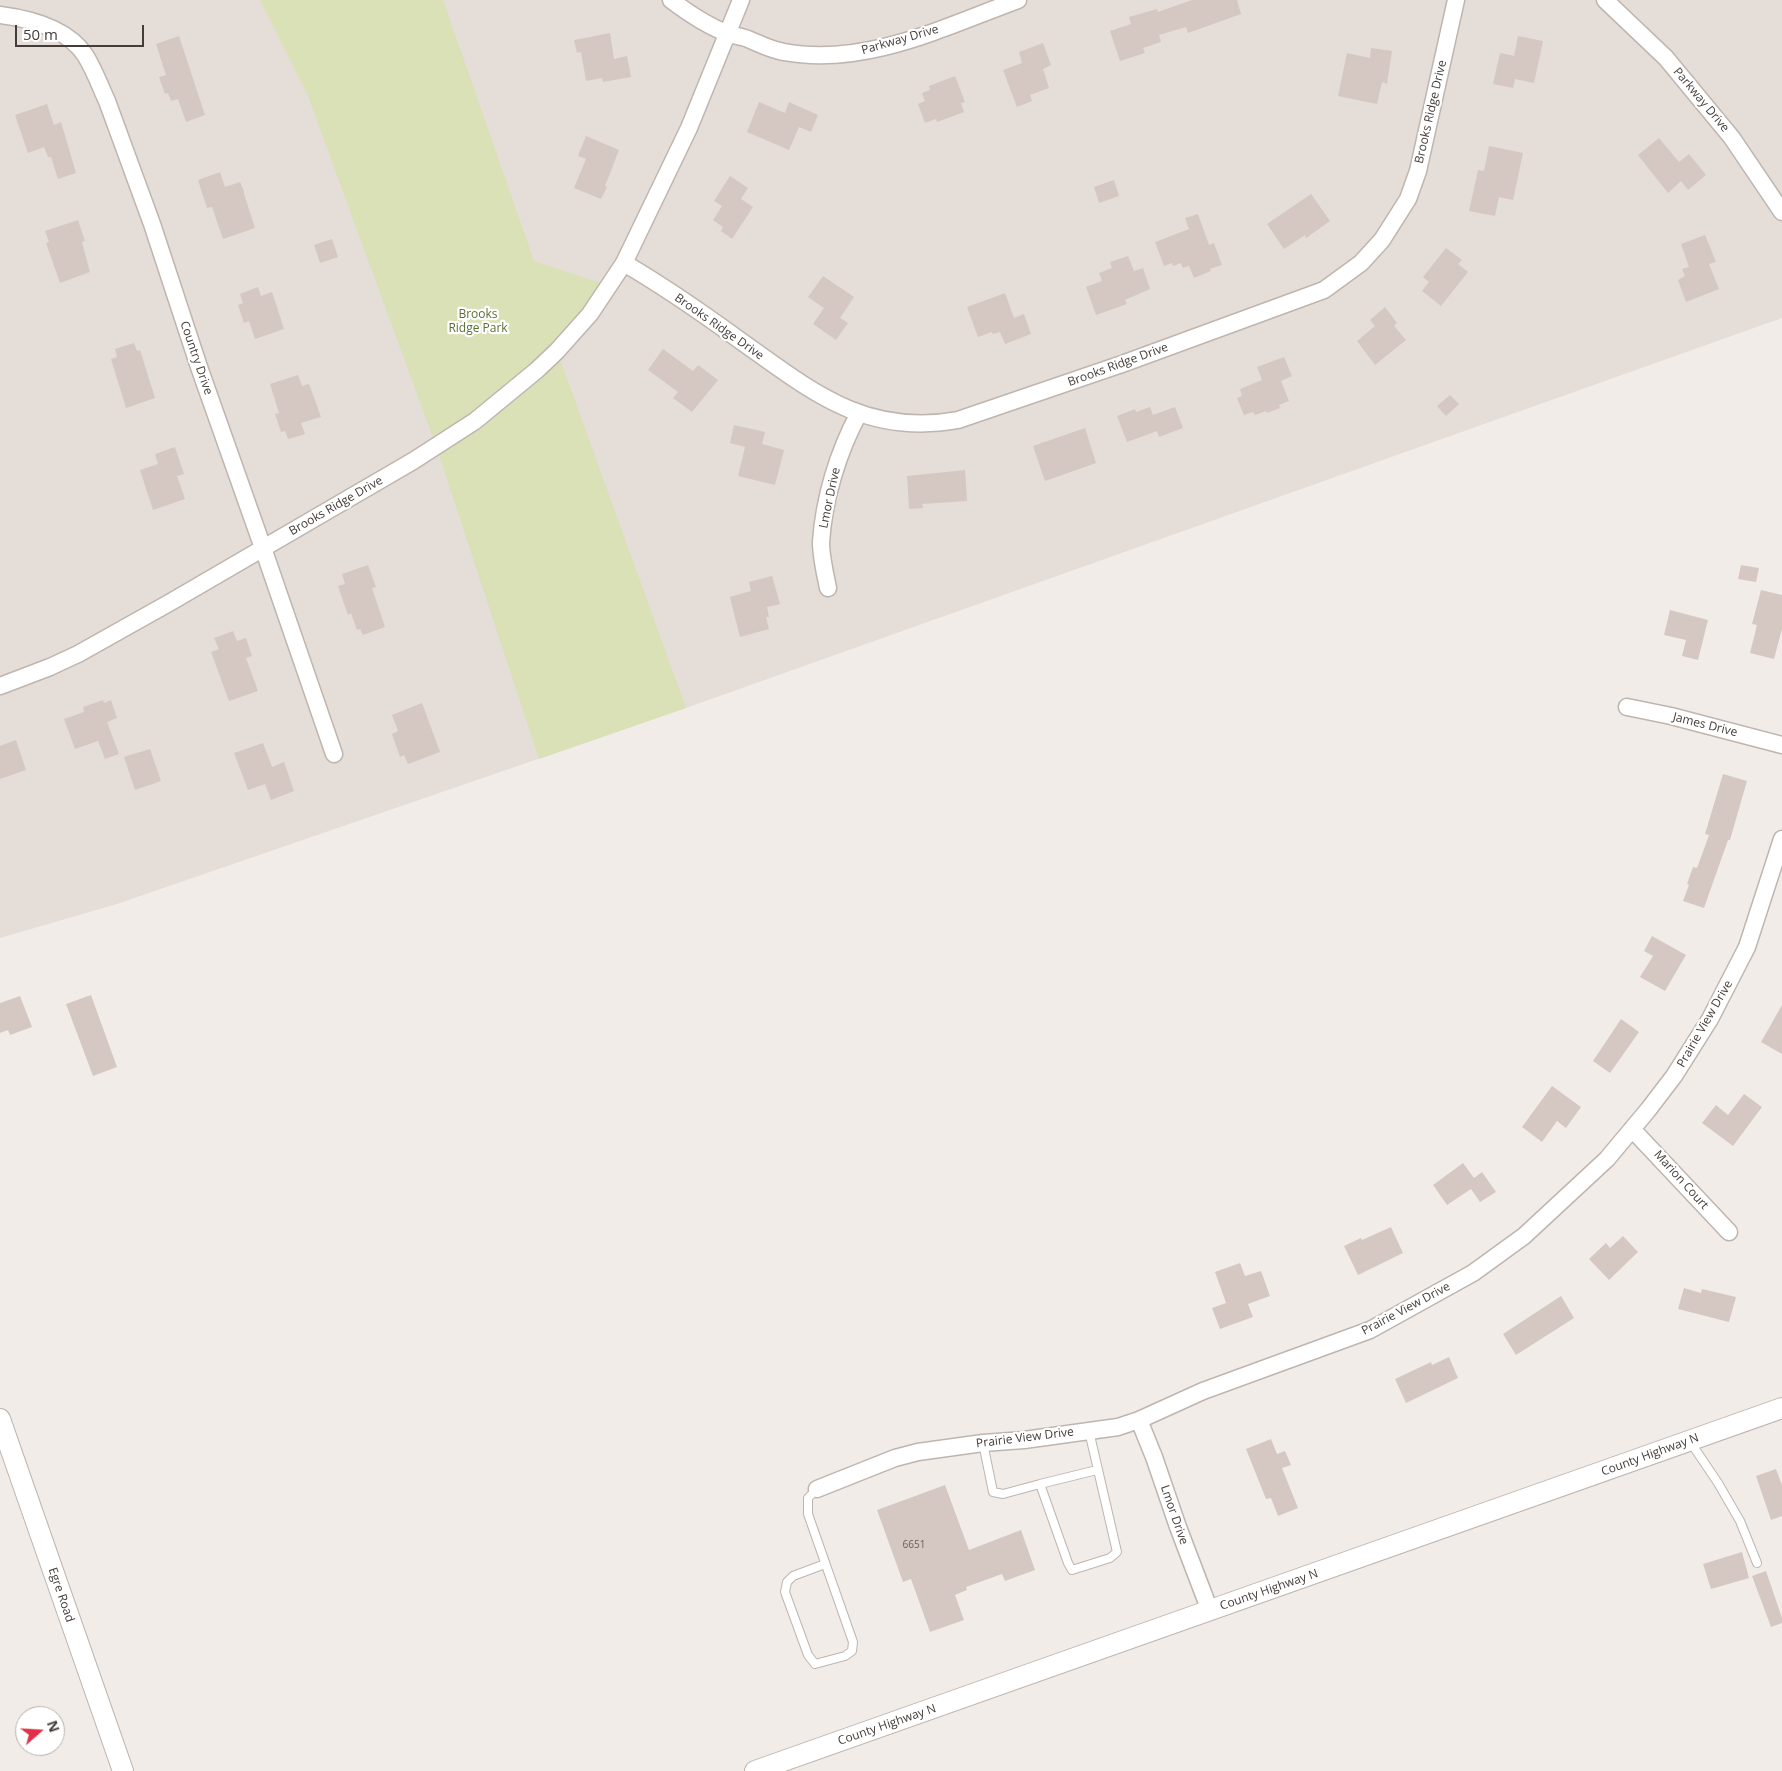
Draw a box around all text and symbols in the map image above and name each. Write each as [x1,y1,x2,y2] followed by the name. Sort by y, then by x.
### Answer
[18,15,146,47] scale bar
[860,22,940,58] street label: Parkway Drive
[23,24,58,44] text: 50 m
[1412,59,1450,165] street label: Brooks Ridge Drive
[1670,65,1732,135] street label: Parkway Drive
[672,291,766,363] street label: Brooks Ridge Drive
[448,308,508,336] park label: Brooks Ridge Park
[177,319,215,397] street label: Country Drive
[1066,340,1170,390] street label: Brooks Ridge Drive
[817,466,843,530] street label: Lmor Drive
[287,473,385,539] street label: Brooks Ridge Drive
[1671,710,1739,740] street label: James Drive
[1674,978,1736,1070] street label: Prairie View Drive
[1651,1148,1711,1212] street label: Marion Court
[1359,1280,1453,1338] street label: Prairie View Drive
[975,1425,1075,1451] street label: Prairie View Drive
[1599,1431,1701,1479] street label: County Highway N
[1157,1483,1191,1547] street label: Lmor Drive
[903,1539,925,1551] house number: 6651
[45,1566,77,1624] street label: Egre Road
[1218,1566,1320,1614] street label: County Highway N
[836,1701,938,1749] street label: County Highway N
[15,1706,65,1756] north arrow
[43,1718,65,1735] text: N

